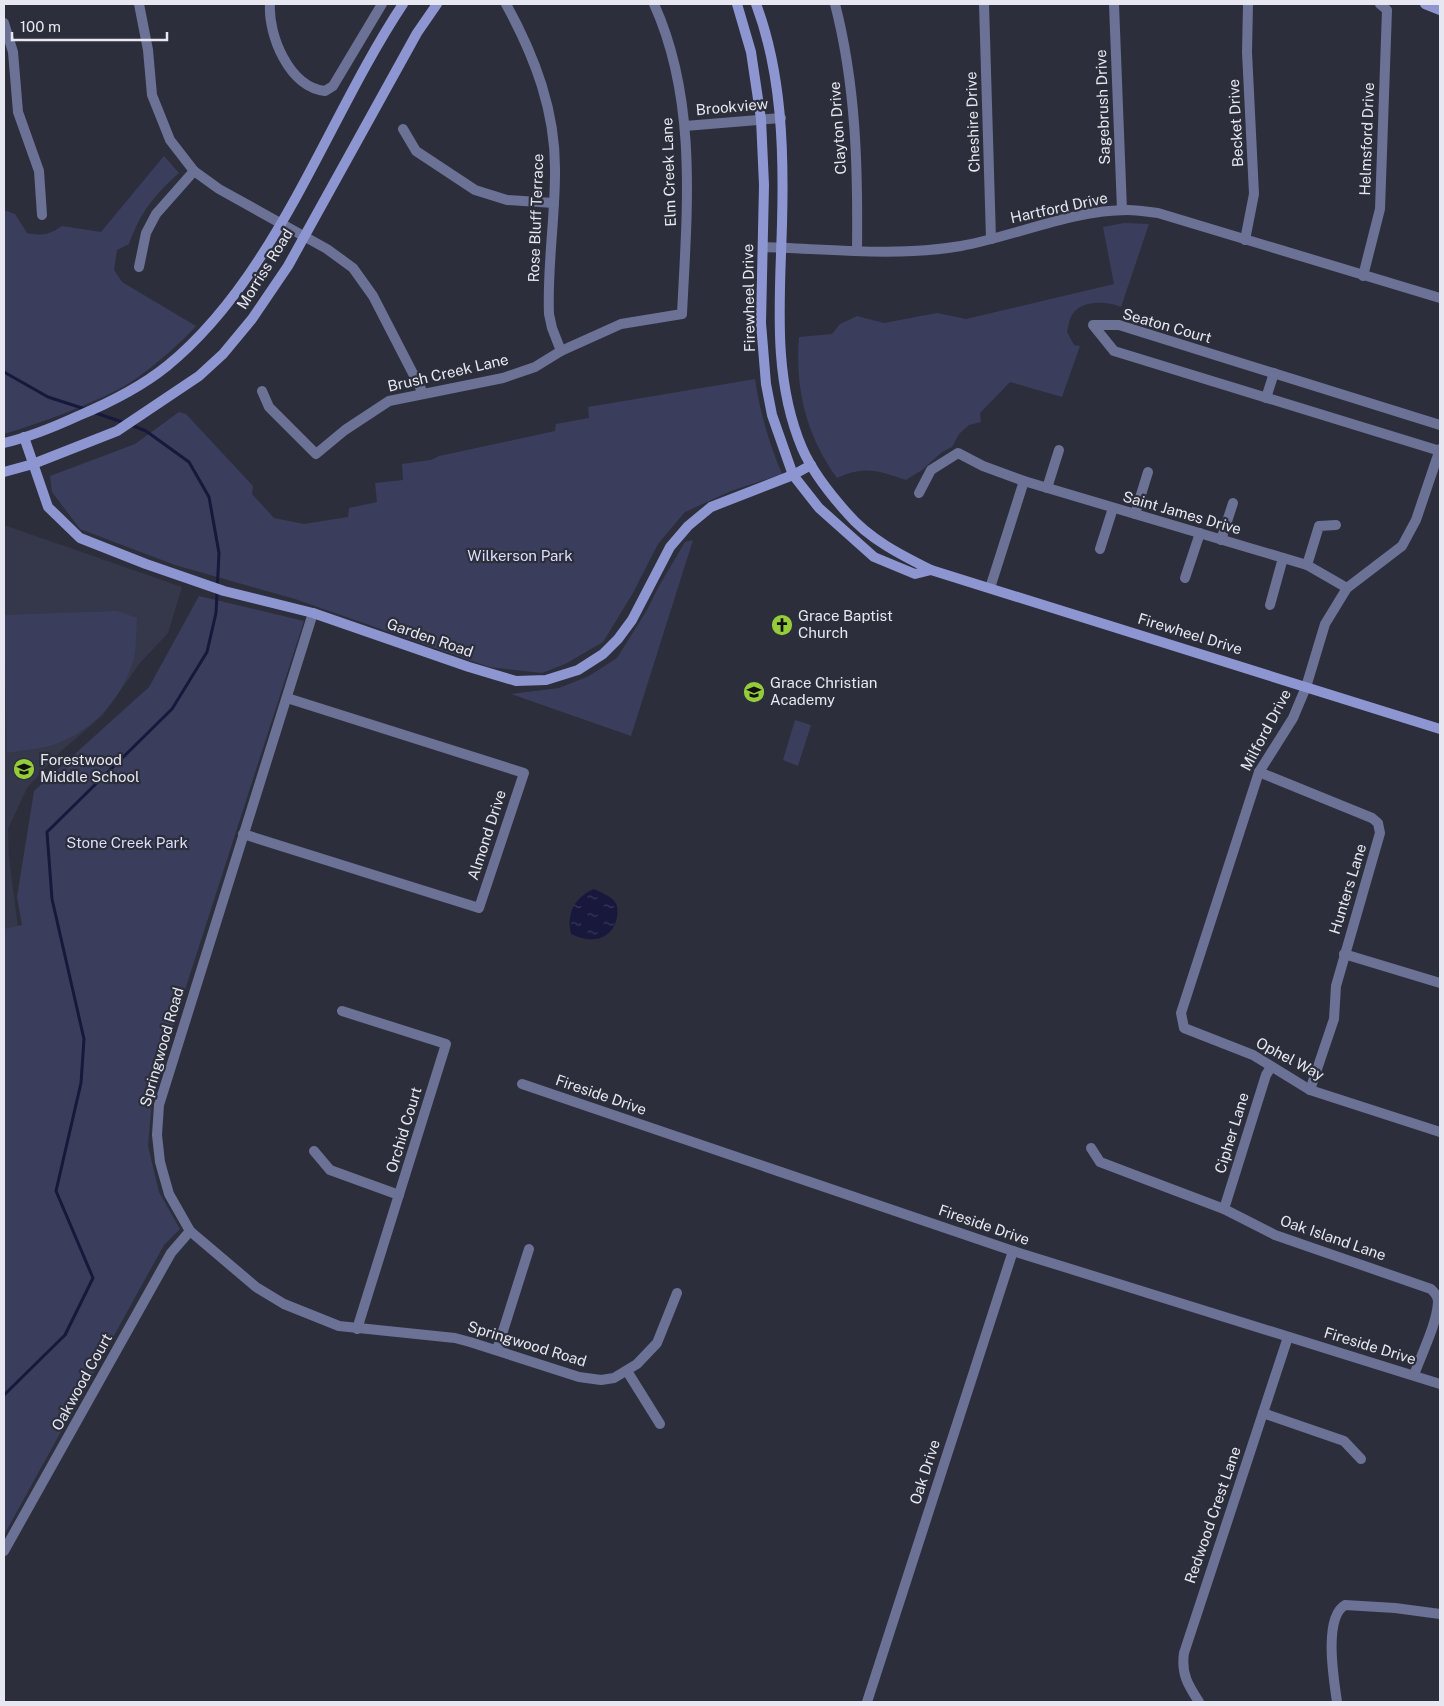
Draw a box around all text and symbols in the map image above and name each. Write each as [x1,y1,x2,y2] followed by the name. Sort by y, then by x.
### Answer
[12,10,168,42] scale bar
[20,18,61,35] text: 100 m
[1092,49,1113,165] street label: Sagebrush Drive
[962,71,983,173] street label: Cheshire Drive
[1225,79,1246,168] street label: Becket Drive
[826,81,849,175] street label: Clayton Drive
[1356,82,1377,196] street label: Helmsford Drive
[695,95,769,118] street label: Brookview
[658,117,679,227] street label: Elm Creek Lane
[525,153,546,283] street label: Rose Bluff Terrace
[1009,189,1109,226] street label: Hartford Drive
[233,225,296,312] street label: Morriss Road
[739,244,758,352] street label: Firewheel Drive
[1121,305,1214,346] street label: Seaton Court
[386,350,510,395] street label: Brush Creek Lane
[1121,487,1243,538] street label: Saint James Drive
[467,547,573,564] park label: Wilkerson Park
[798,607,893,641] place label: Grace Baptist Church
[1136,610,1244,657] street label: Firewheel Drive
[770,613,794,637] church icon: Grace Baptist Church
[385,615,476,660] street label: Garden Road
[770,674,878,708] place label: Grace Christian Academy
[742,680,766,704] school or university icon: Grace Christian Academy
[1237,686,1294,773] street label: Milford Drive
[40,751,139,785] place label: Forestwood Middle School
[12,757,36,781] school or university icon: Forestwood Middle School
[464,788,509,882] street label: Almond Drive
[66,834,188,851] park label: Stone Creek Park
[1326,842,1369,936] street label: Hunters Lane
[136,985,187,1108] street label: Springwood Road
[1253,1034,1327,1084] street label: Ophel Way
[553,1071,649,1118] street label: Fireside Drive
[382,1085,425,1175] street label: Orchid Court
[1211,1090,1252,1175] street label: Cipher Lane
[936,1201,1032,1248] street label: Fireside Drive
[1278,1211,1388,1264] street label: Oak Island Lane
[466,1317,589,1370] street label: Springwood Road
[1322,1323,1418,1368] street label: Fireside Drive
[48,1330,115,1433] street label: Oakwood Court
[906,1437,943,1506] street label: Oak Drive
[1181,1444,1244,1586] street label: Redwood Crest Lane

